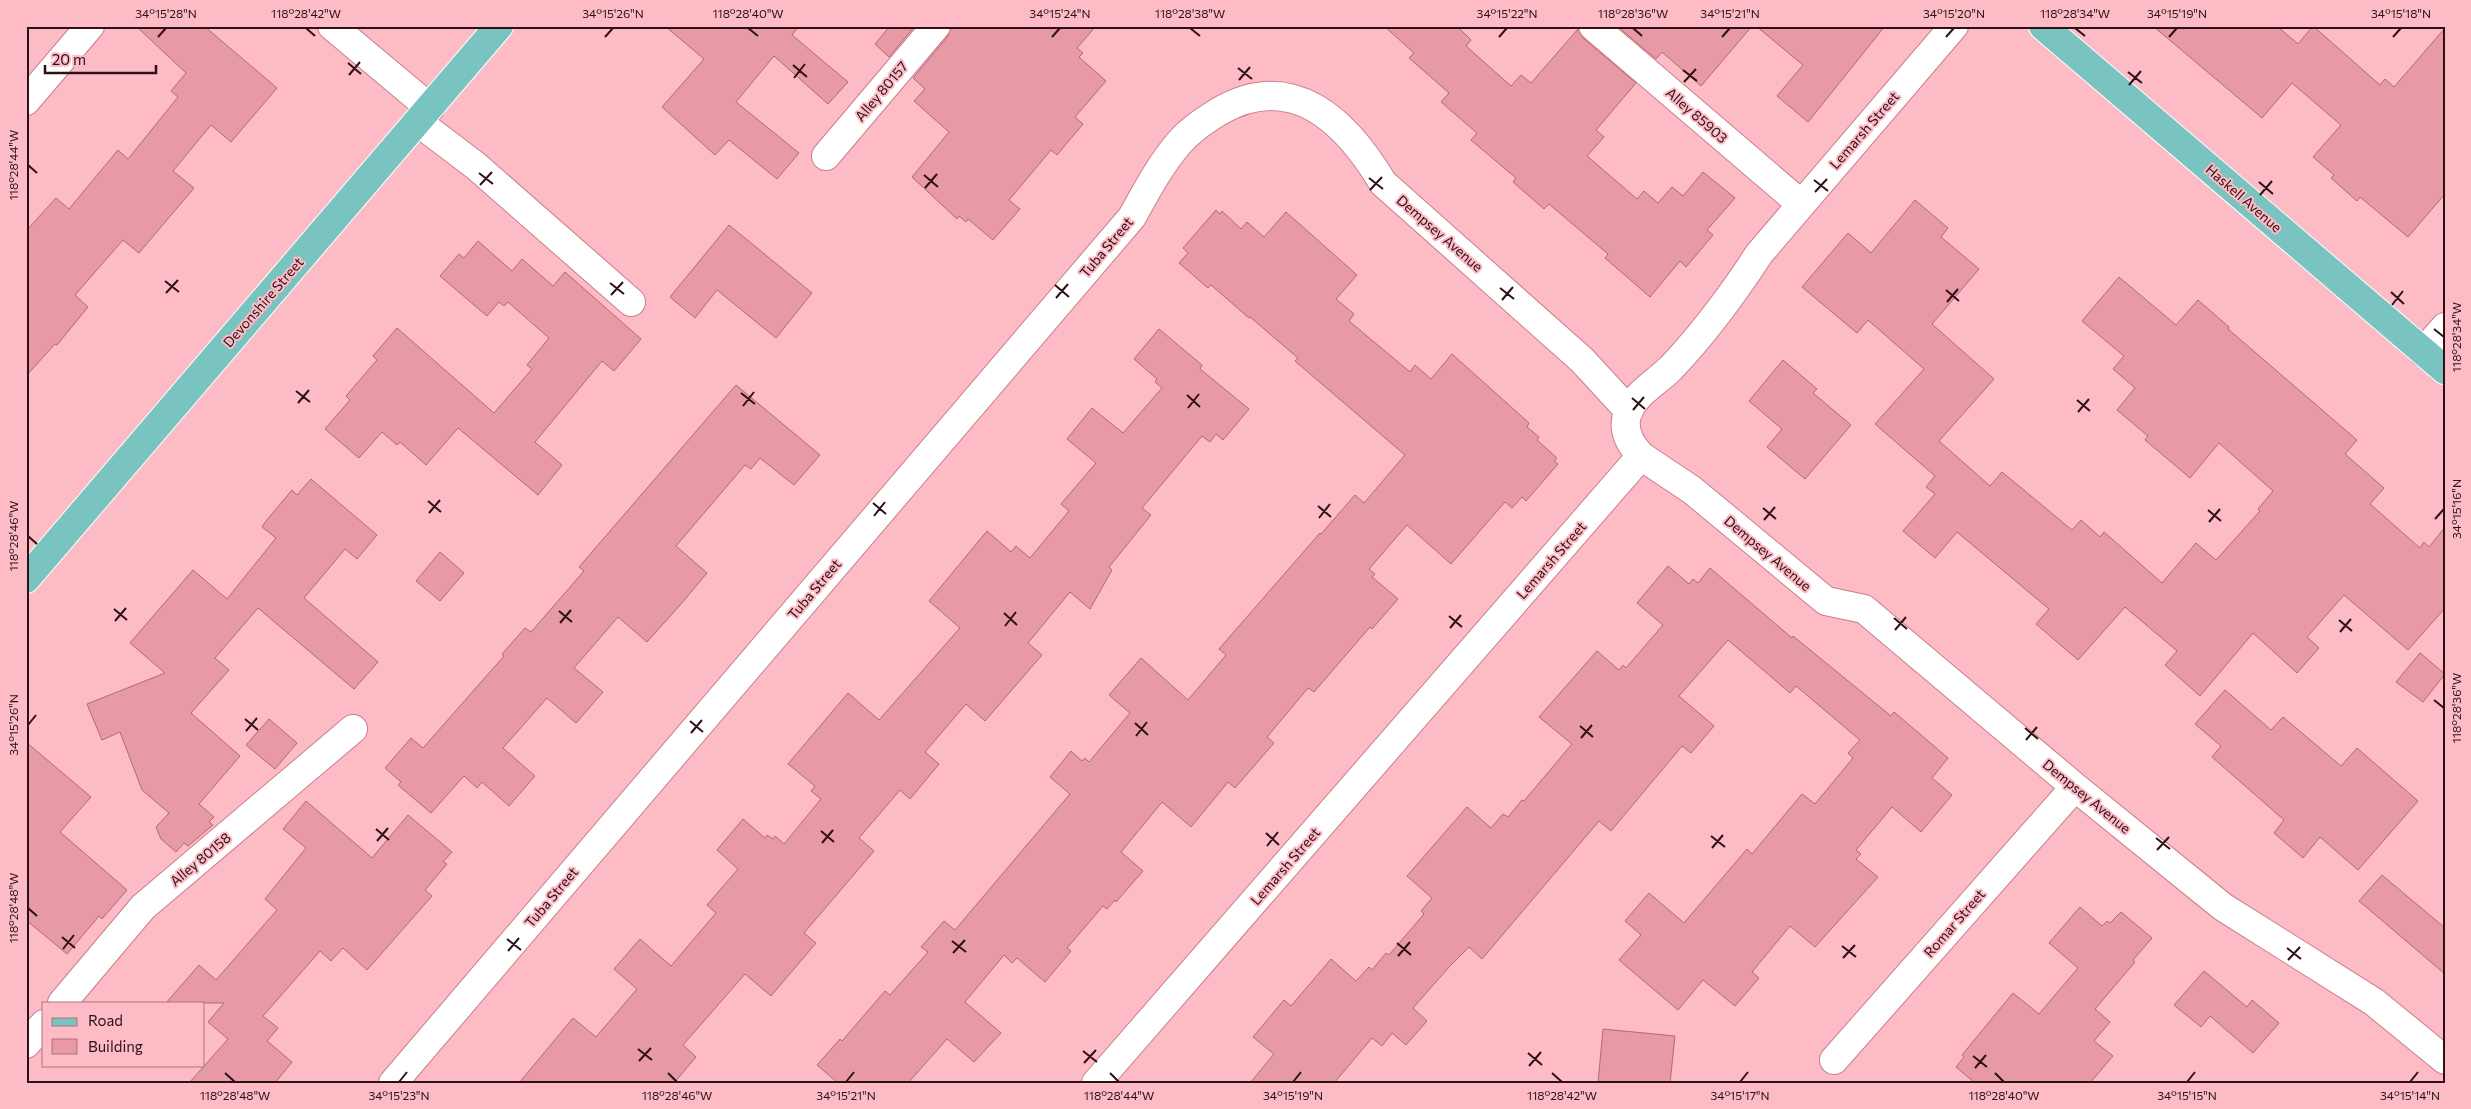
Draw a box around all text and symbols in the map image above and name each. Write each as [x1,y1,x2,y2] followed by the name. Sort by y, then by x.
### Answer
[135,6,197,20] text: 34°15'28"N
[271,6,341,20] text: 118°28'42"W
[582,6,644,20] text: 34°15'26"N
[712,6,784,20] text: 118°28'40"W
[1029,6,1091,20] text: 34°15'24"N
[1155,6,1225,20] text: 118°28'38"W
[1477,6,1537,20] text: 34°15'22"N
[1598,6,1668,20] text: 118°28'36"W
[1700,6,1760,20] text: 34°15'21"N
[1923,6,1985,20] text: 34°15'20"N
[2040,6,2110,20] text: 118°28'34"W
[2147,6,2207,20] text: 34°15'19"N
[2371,6,2431,20] text: 34°15'18"N
[45,42,156,74] scale bar
[52,50,86,68] text: 20 m
[851,58,911,124] street label: Alley 80157
[1663,84,1731,146] street label: Alley 85903
[1826,88,1902,172] street label: Lemarsh Street
[6,130,20,200] text: 118°28'44"W
[2202,160,2286,236] street label: Haskell Avenue
[1394,191,1486,275] street label: Dempsey Avenue
[1076,213,1136,281] street label: Tuba Street
[219,253,307,351] street label: Devonshire Street
[2449,302,2463,372] text: 118°28'34"W
[2449,479,2463,539] text: 34°15'16"N
[6,501,20,571] text: 118°28'46"W
[1721,512,1815,594] street label: Dempsey Avenue
[1513,518,1589,602] street label: Lemarsh Street
[784,555,844,623] street label: Tuba Street
[2449,673,2463,743] text: 118°28'36"W
[6,694,20,756] text: 34°15'26"N
[2040,755,2134,837] street label: Dempsey Avenue
[1247,824,1323,908] street label: Lemarsh Street
[166,829,234,889] street label: Alley 80158
[521,863,581,931] street label: Tuba Street
[6,873,20,943] text: 118°28'48"W
[1920,885,1988,961] street label: Romar Street
[42,1002,205,1066] legend
[88,1011,123,1029] text: Road
[88,1037,143,1055] text: Building
[200,1088,270,1102] text: 118°28'48"W
[368,1088,430,1102] text: 34°15'23"N
[642,1088,712,1102] text: 118°28'46"W
[816,1088,876,1102] text: 34°15'21"N
[1084,1088,1154,1102] text: 118°28'44"W
[1263,1088,1323,1102] text: 34°15'19"N
[1527,1088,1597,1102] text: 118°28'42"W
[1710,1088,1770,1102] text: 34°15'17"N
[1968,1088,2040,1102] text: 118°28'40"W
[2157,1088,2217,1102] text: 34°15'15"N
[2380,1088,2440,1102] text: 34°15'14"N

